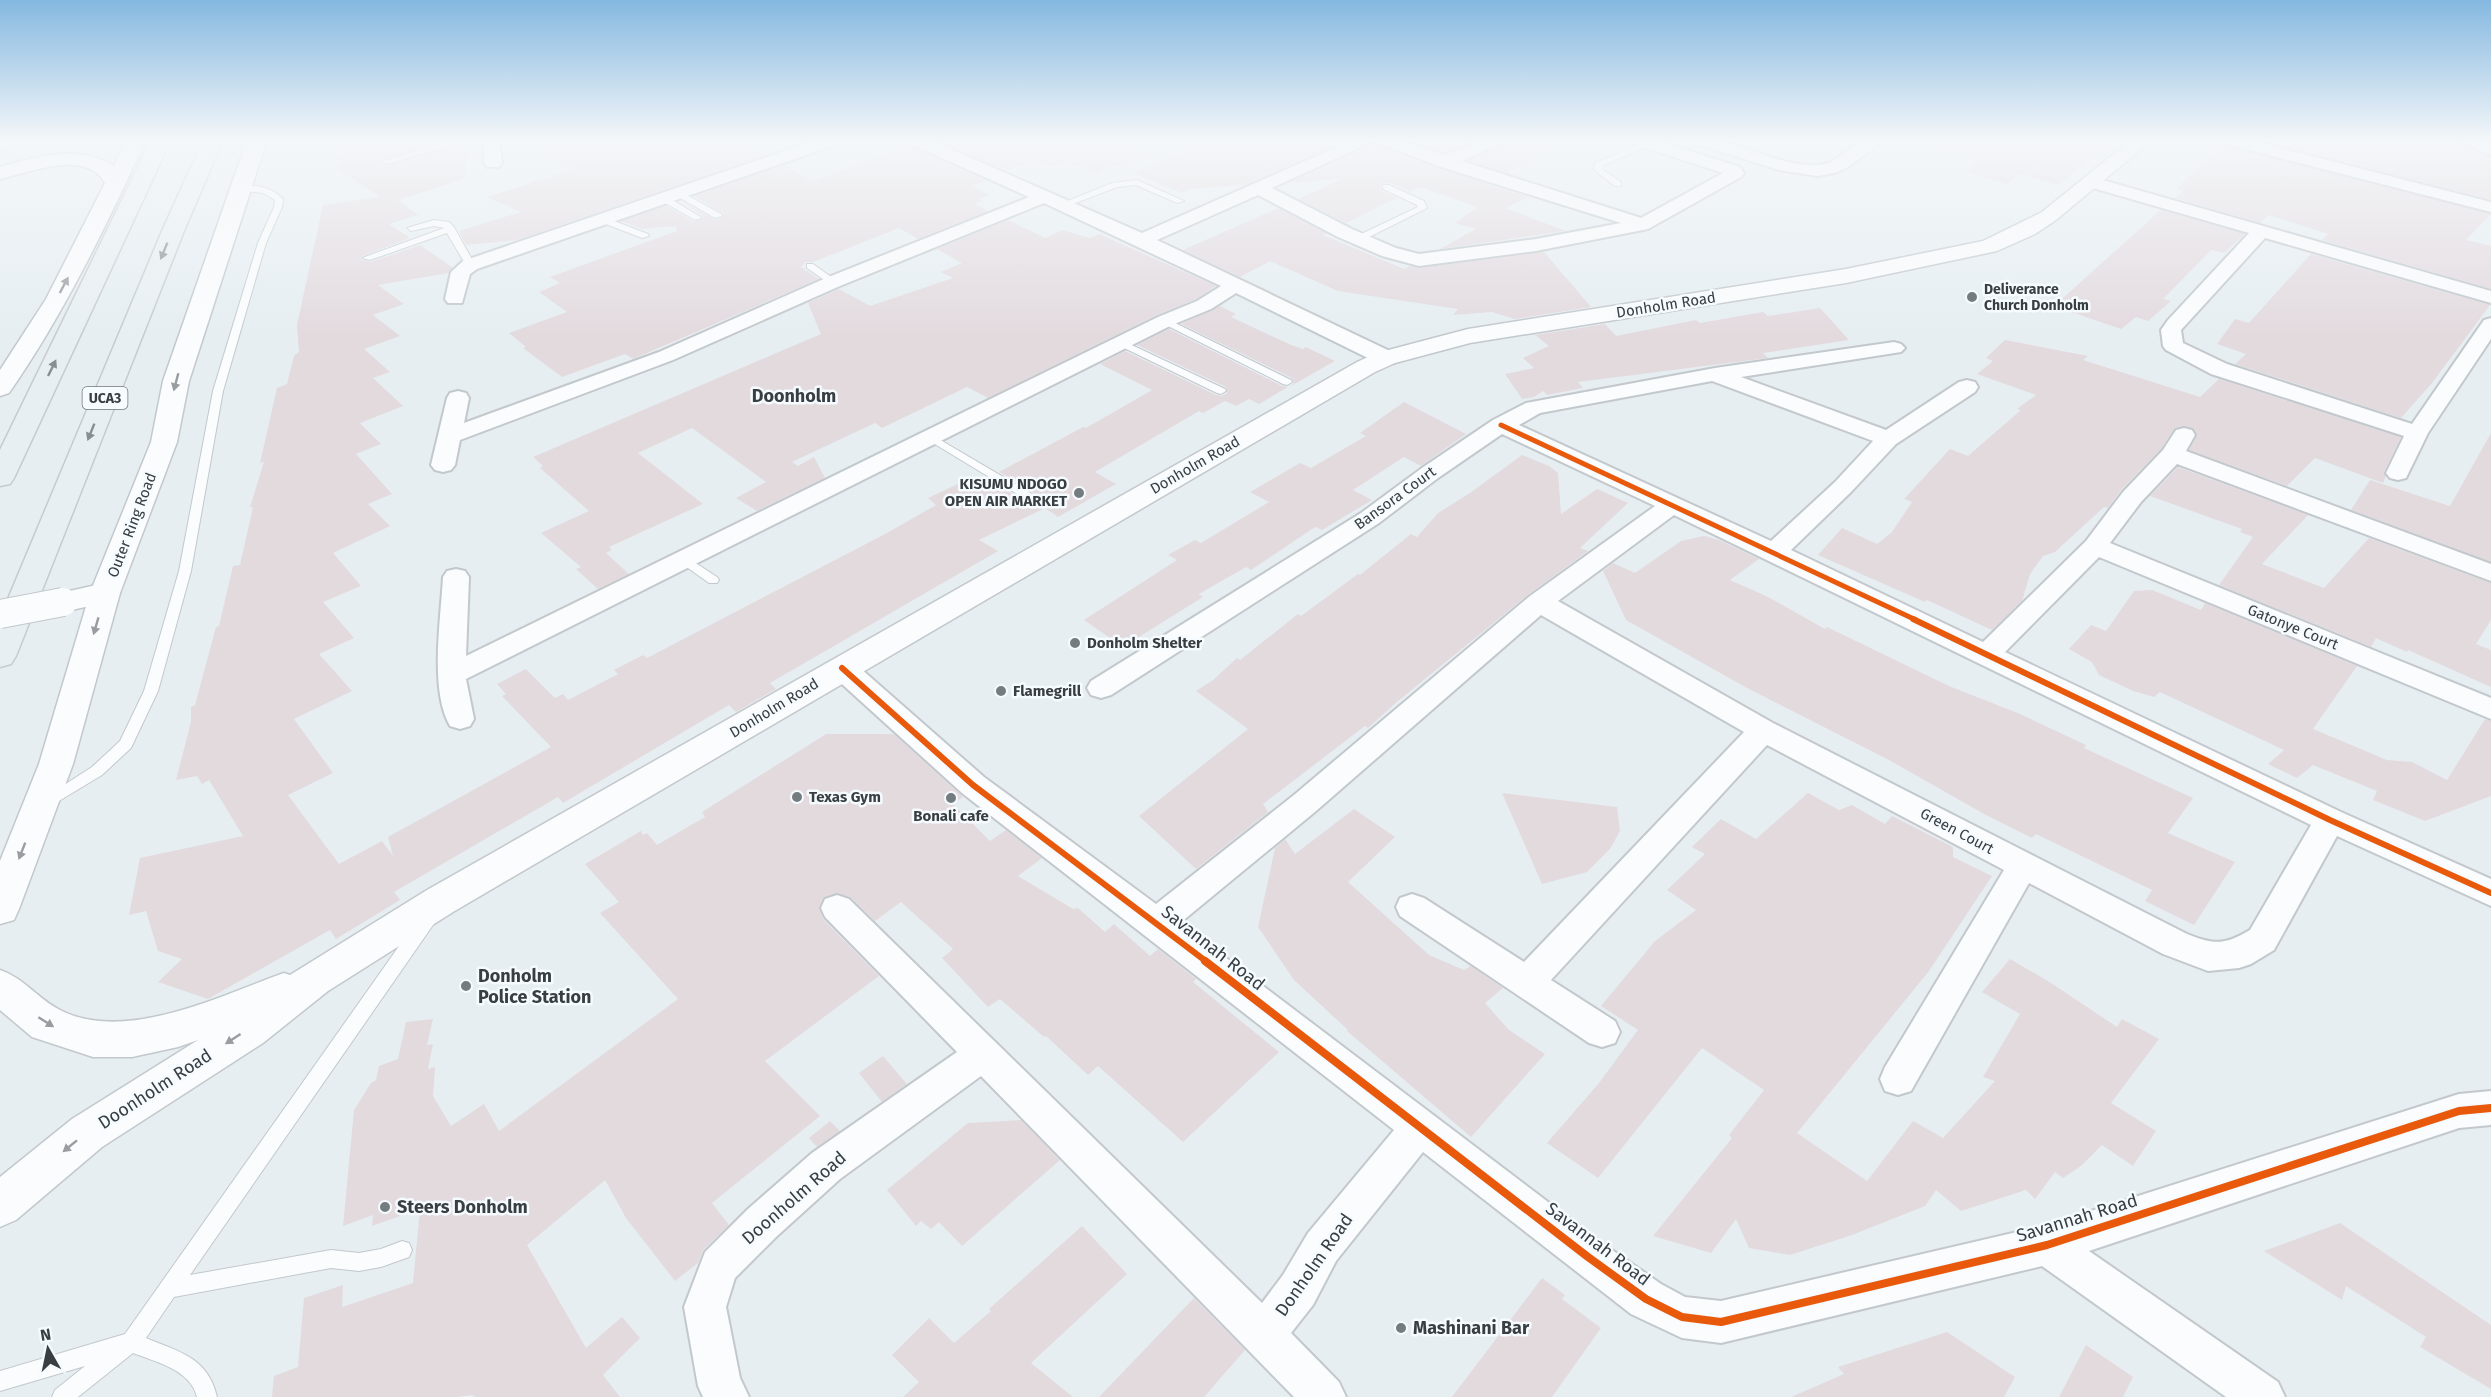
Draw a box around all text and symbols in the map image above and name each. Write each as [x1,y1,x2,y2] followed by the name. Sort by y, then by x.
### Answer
[159,243,169,261] one-way arrow
[59,277,69,294] one-way arrow
[1984,281,2089,314] place label: Deliverance Church Donholm
[1615,288,1717,322] street label: Donholm Road
[1965,290,1979,304] marker: Deliverance Church Donholm
[47,360,56,377] one-way arrow
[171,373,181,391] one-way arrow
[752,385,836,407] district label: Doonholm
[82,387,128,409] road number: UCA3
[86,423,95,441] one-way arrow
[1147,432,1243,498] street label: Donholm Road
[1351,462,1440,534] street label: Bansora Court
[104,470,160,580] street label: Outer Ring Road
[945,475,1068,510] place label: KISUMU NDOGO OPEN AIR MARKET
[1072,486,1086,500] marker: KISUMU NDOGO OPEN AIR MARKET
[2245,601,2342,654] street label: Gatonye Court
[91,617,100,635] one-way arrow
[1087,634,1203,652] place label: Donholm Shelter
[1068,636,1082,650] marker: Donholm Shelter
[726,674,822,742] street label: Donholm Road
[1013,682,1082,700] place label: Flamegrill
[994,684,1008,698] marker: Flamegrill
[809,788,881,806] place label: Texas Gym
[790,790,804,804] marker: Texas Gym
[944,791,958,805] marker: Bonali cafe
[1917,804,1997,858] street label: Green Court
[913,807,989,825] place label: Bonali cafe
[17,842,26,860] one-way arrow
[1157,901,1269,995] street label: Savannah Road
[478,965,591,1008] place label: Donholm Police Station
[459,979,473,993] marker: Donholm Police Station
[38,1016,55,1027] one-way arrow
[225,1034,241,1045] one-way arrow
[94,1044,216,1134] street label: Doonholm Road
[62,1140,78,1153] one-way arrow
[737,1147,851,1249] street label: Doonholm Road
[2014,1189,2140,1247] street label: Savannah Road
[397,1196,528,1218] place label: Steers Donholm
[1541,1197,1655,1291] street label: Savannah Road
[378,1200,392,1214] marker: Steers Donholm
[1270,1209,1358,1321] street label: Donholm Road
[1413,1317,1530,1339] place label: Mashinani Bar
[18,1319,78,1379] north arrow
[1394,1321,1408,1335] marker: Mashinani Bar
[39,1324,52,1345] text: N

